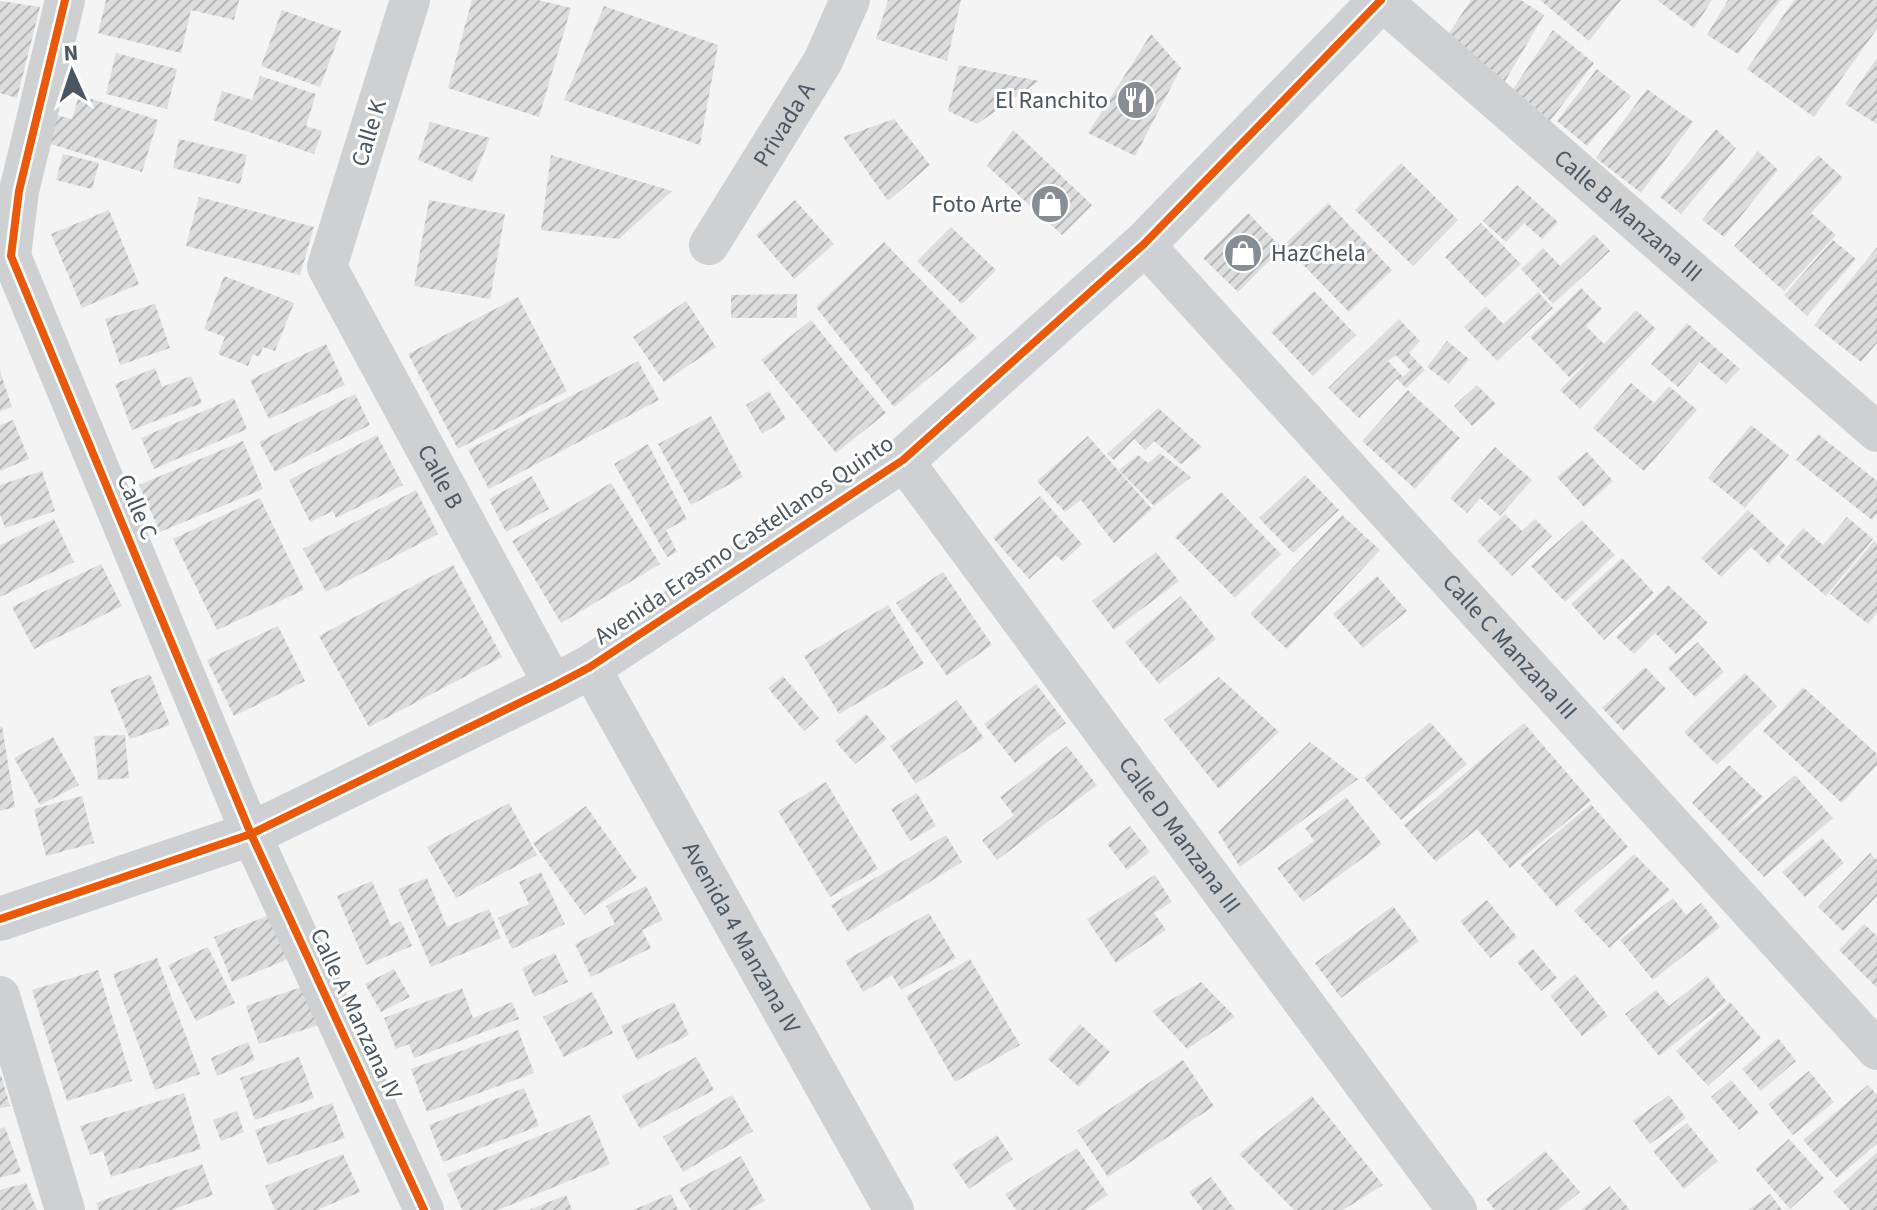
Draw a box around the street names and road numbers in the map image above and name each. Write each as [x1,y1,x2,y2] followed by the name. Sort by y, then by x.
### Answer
[744,75,823,173] street label: Privada A
[342,95,396,171] street label: Calle K
[1546,141,1710,290] street label: Calle B Manzana III
[587,426,901,654] street label: Avenida Erasmo Castellanos Quinto
[409,438,472,515] street label: Calle B
[108,469,166,545] street label: Calle C
[1434,566,1586,727] street label: Calle C Manzana III
[1110,749,1250,921] street label: Calle D Manzana III
[674,835,810,1040] street label: Avenida 4 Manzana IV
[301,922,411,1106] street label: Calle A Manzana IV

